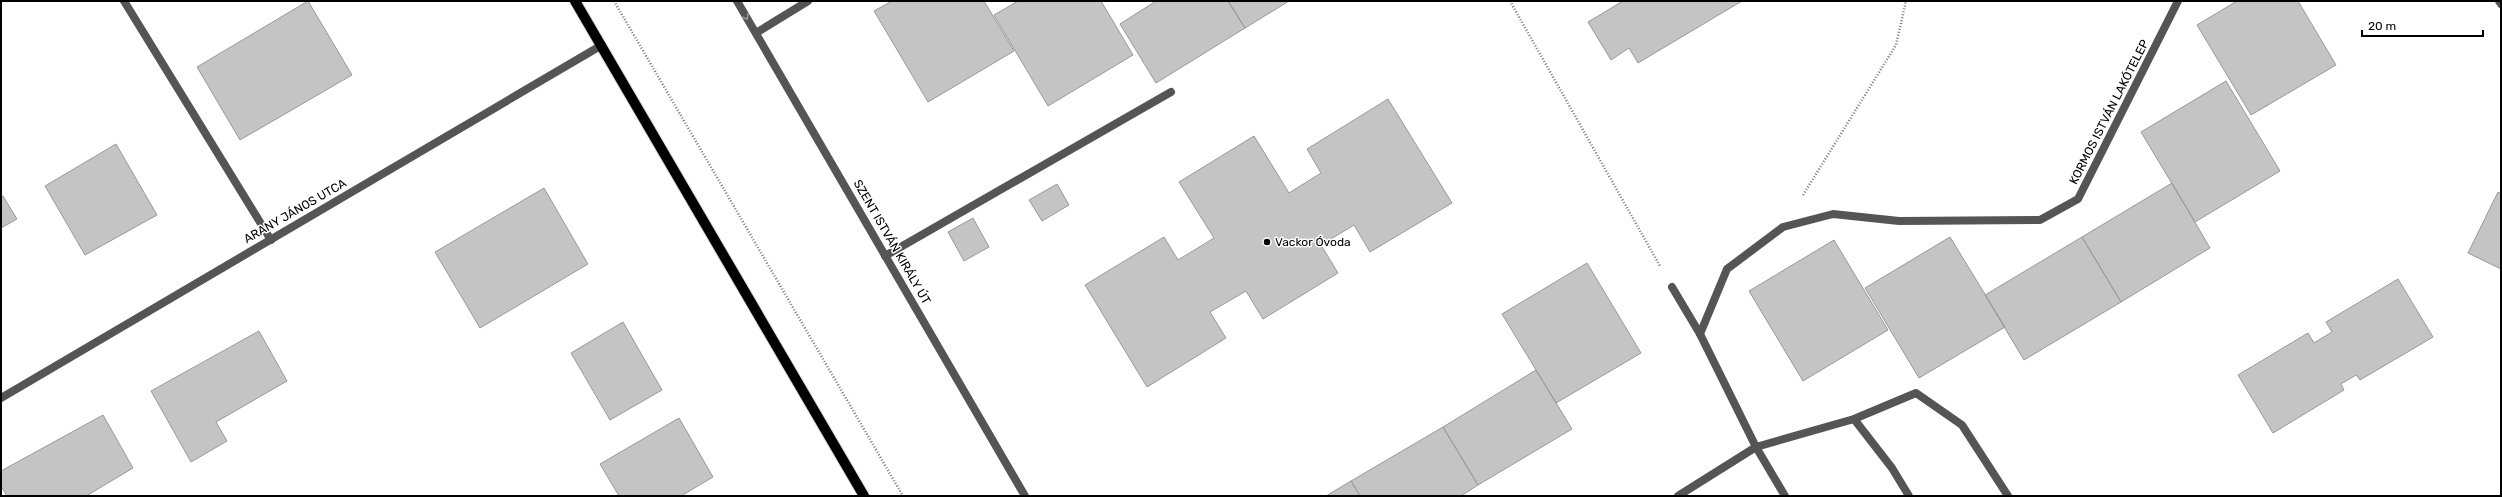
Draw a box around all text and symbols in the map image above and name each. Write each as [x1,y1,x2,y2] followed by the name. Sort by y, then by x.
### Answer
[2362,12,2483,38] scale bar
[742,13,749,20] one-way arrow
[2368,19,2396,33] text: 20 m
[2066,37,2152,187] street label: KORMOS ISTVÁN LAKÓTELEP
[241,176,349,246] street label: ARANY JÁNOS UTCA
[851,177,933,307] street label: SZENT ISTVÁN KIRÁLY ÚT
[1275,235,1351,249] place label: Vackor Óvoda
[1262,237,1272,247] marker: Vackor Óvoda

